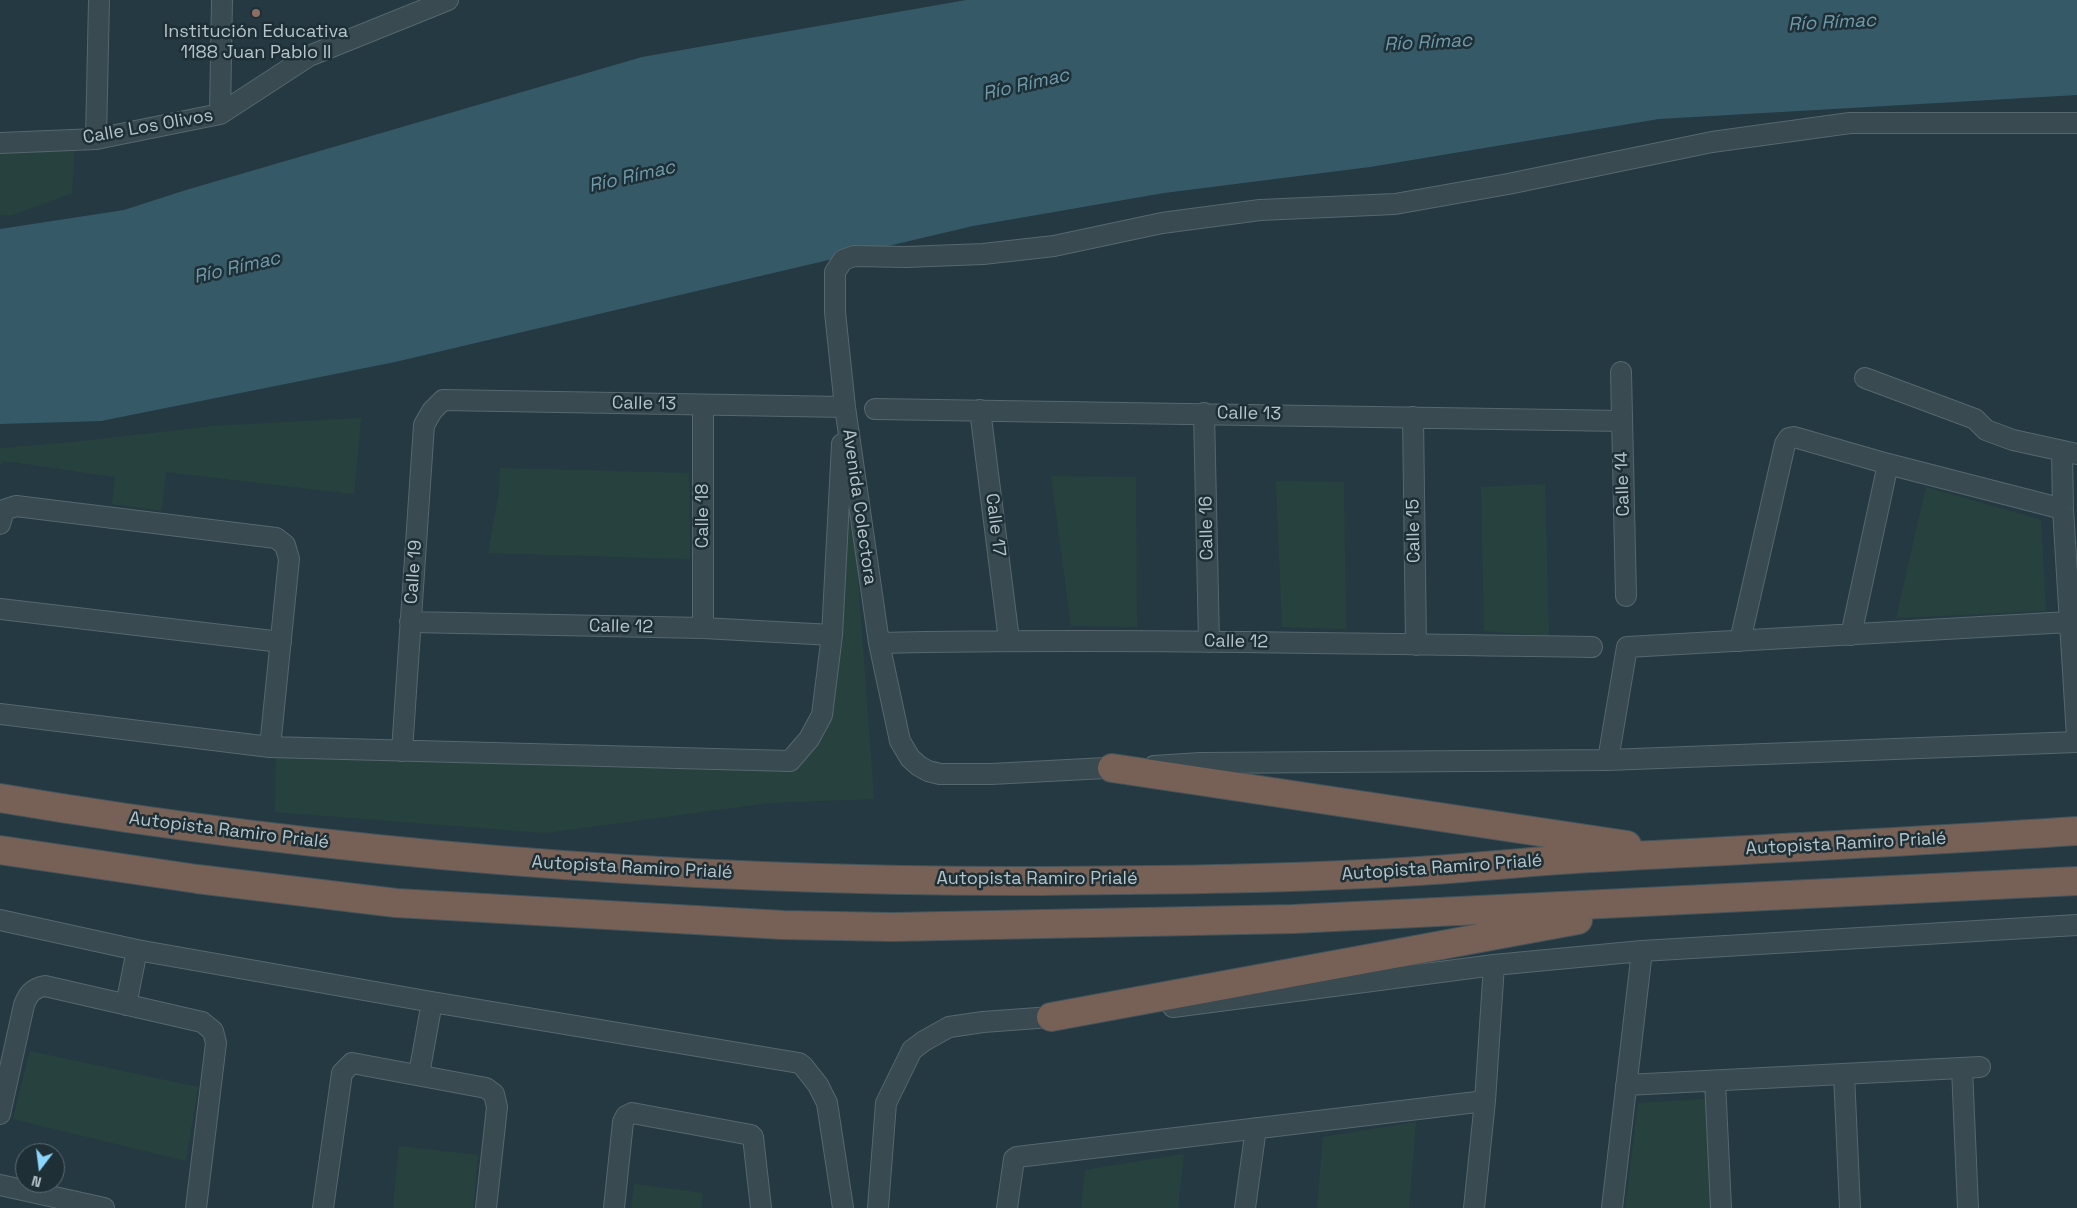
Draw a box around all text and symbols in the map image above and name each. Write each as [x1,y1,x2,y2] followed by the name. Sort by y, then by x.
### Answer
[250,7,262,19] marker: Institución Educativa 1188 Juan Pablo II
[1787,9,1877,37] water label: Río Rímac
[164,21,348,64] place label: Institución Educativa 1188 Juan Pablo II
[1383,29,1473,57] water label: Río Rímac
[980,64,1072,106] water label: Río Rímac
[81,105,215,149] street label: Calle Los Olivos
[586,156,678,198] water label: Río Rímac
[191,247,283,289] water label: Río Rímac
[612,393,676,415] street label: Calle 13
[1217,403,1281,425] street label: Calle 13
[837,428,881,586] street label: Avenida Colectora
[1611,451,1635,517] street label: Calle 14
[692,484,714,548] street label: Calle 18
[980,492,1010,558] street label: Calle 17
[1196,496,1218,560] street label: Calle 16
[1403,499,1425,563] street label: Calle 15
[401,539,427,605] street label: Calle 19
[589,616,653,638] street label: Calle 12
[1204,631,1268,653] street label: Calle 12
[128,808,330,854] street label: Autopista Ramiro Prialé
[1745,828,1947,860] street label: Autopista Ramiro Prialé
[1341,850,1543,886] street label: Autopista Ramiro Prialé
[531,852,733,884] street label: Autopista Ramiro Prialé
[936,868,1138,890] street label: Autopista Ramiro Prialé
[15,1143,65,1193] north arrow
[30,1172,43,1191] text: N

